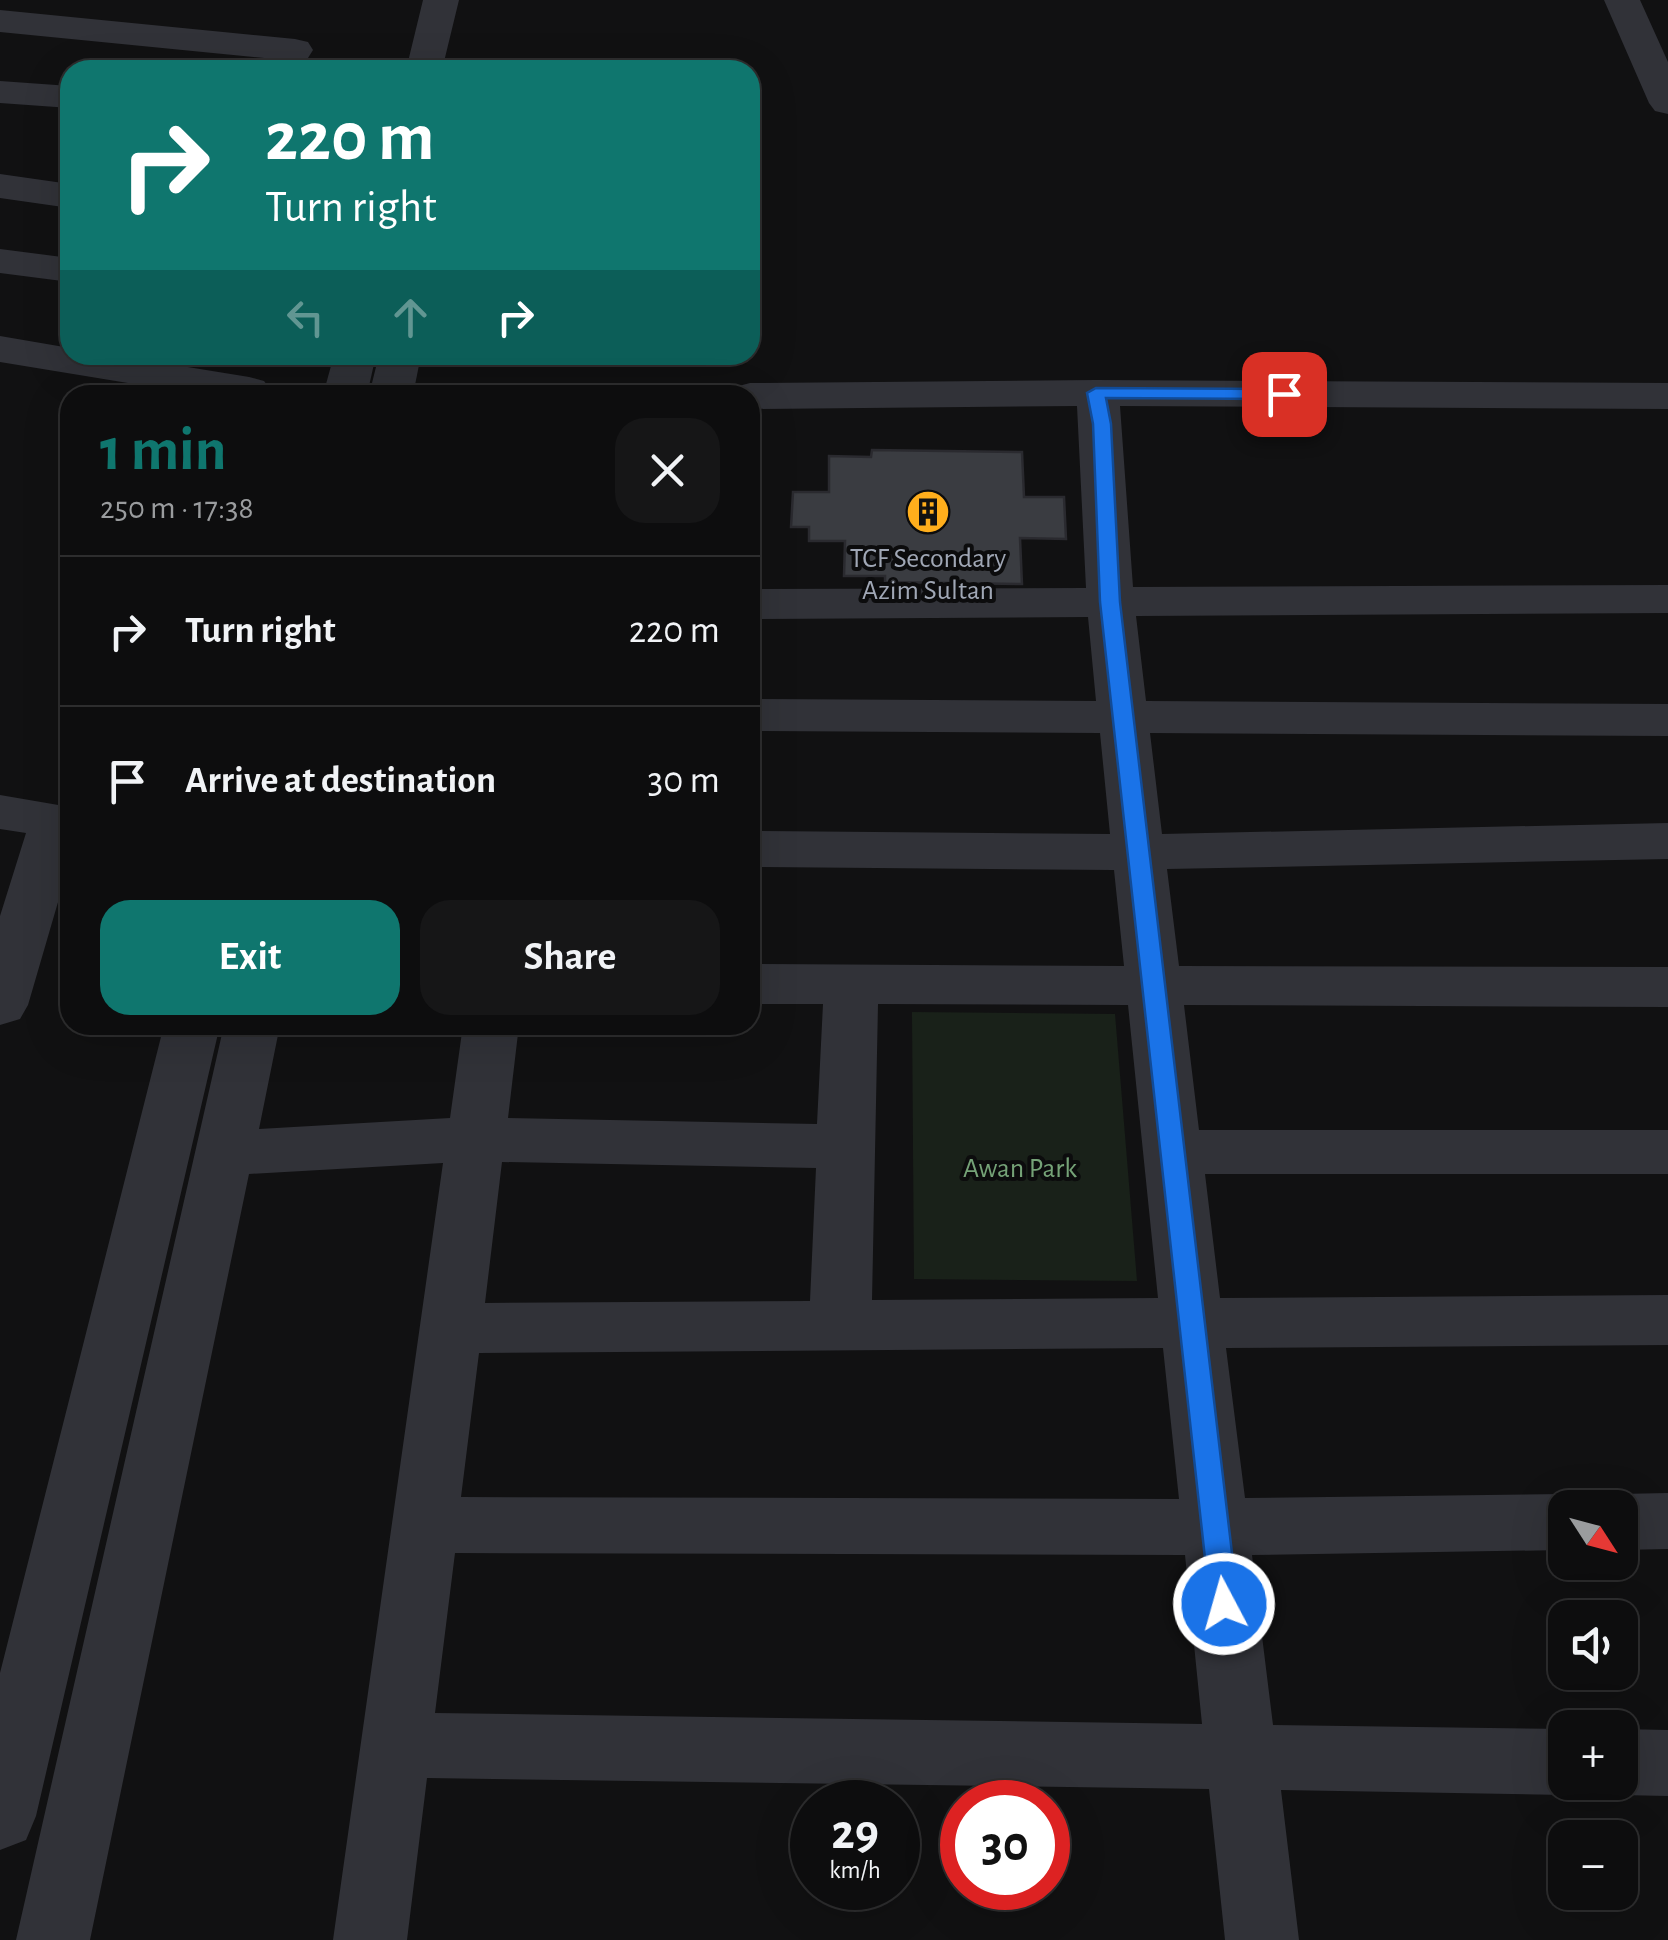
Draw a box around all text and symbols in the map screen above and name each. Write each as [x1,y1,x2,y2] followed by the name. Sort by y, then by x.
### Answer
[100,100,230,230] icon: right
[265,103,434,173] text: 220 m
[265,185,437,230] text: Turn right
[278,290,333,345] icon: left
[383,290,438,345] icon: ahead
[488,290,543,345] icon: right
[1242,352,1327,437] pin
[1257,367,1312,422] icon: arrive
[615,418,720,523] button: close
[100,421,226,481] text: 1 min
[905,489,951,535] building icon: TCF Secondary Azim Sultan
[100,492,254,524] text: 250 m · 17:38
[850,545,1006,605] place label: TCF Secondary Azim Sultan
[100,604,155,659] icon: right
[185,612,335,650] text: Turn right
[629,612,720,650] text: 220 m
[100,754,155,809] icon: arrive
[185,762,496,800] text: Arrive at destination
[648,762,720,800] text: 30 m
[100,900,400,1015] button: Exit
[420,900,720,1015] button: Share
[963,1155,1077,1183] park label: Awan Park
[1548,1490,1638,1580] north arrow
[1548,1490,1638,1910] map controls
[1172,1552,1276,1656] position arrow
[1548,1600,1638,1690] button: sound
[1548,1710,1638,1800] button: +
[940,1780,1070,1910] speed limit sign: 30
[831,1808,879,1858] text: 29
[1548,1820,1638,1910] button: −
[829,1858,881,1883] text: km/h

